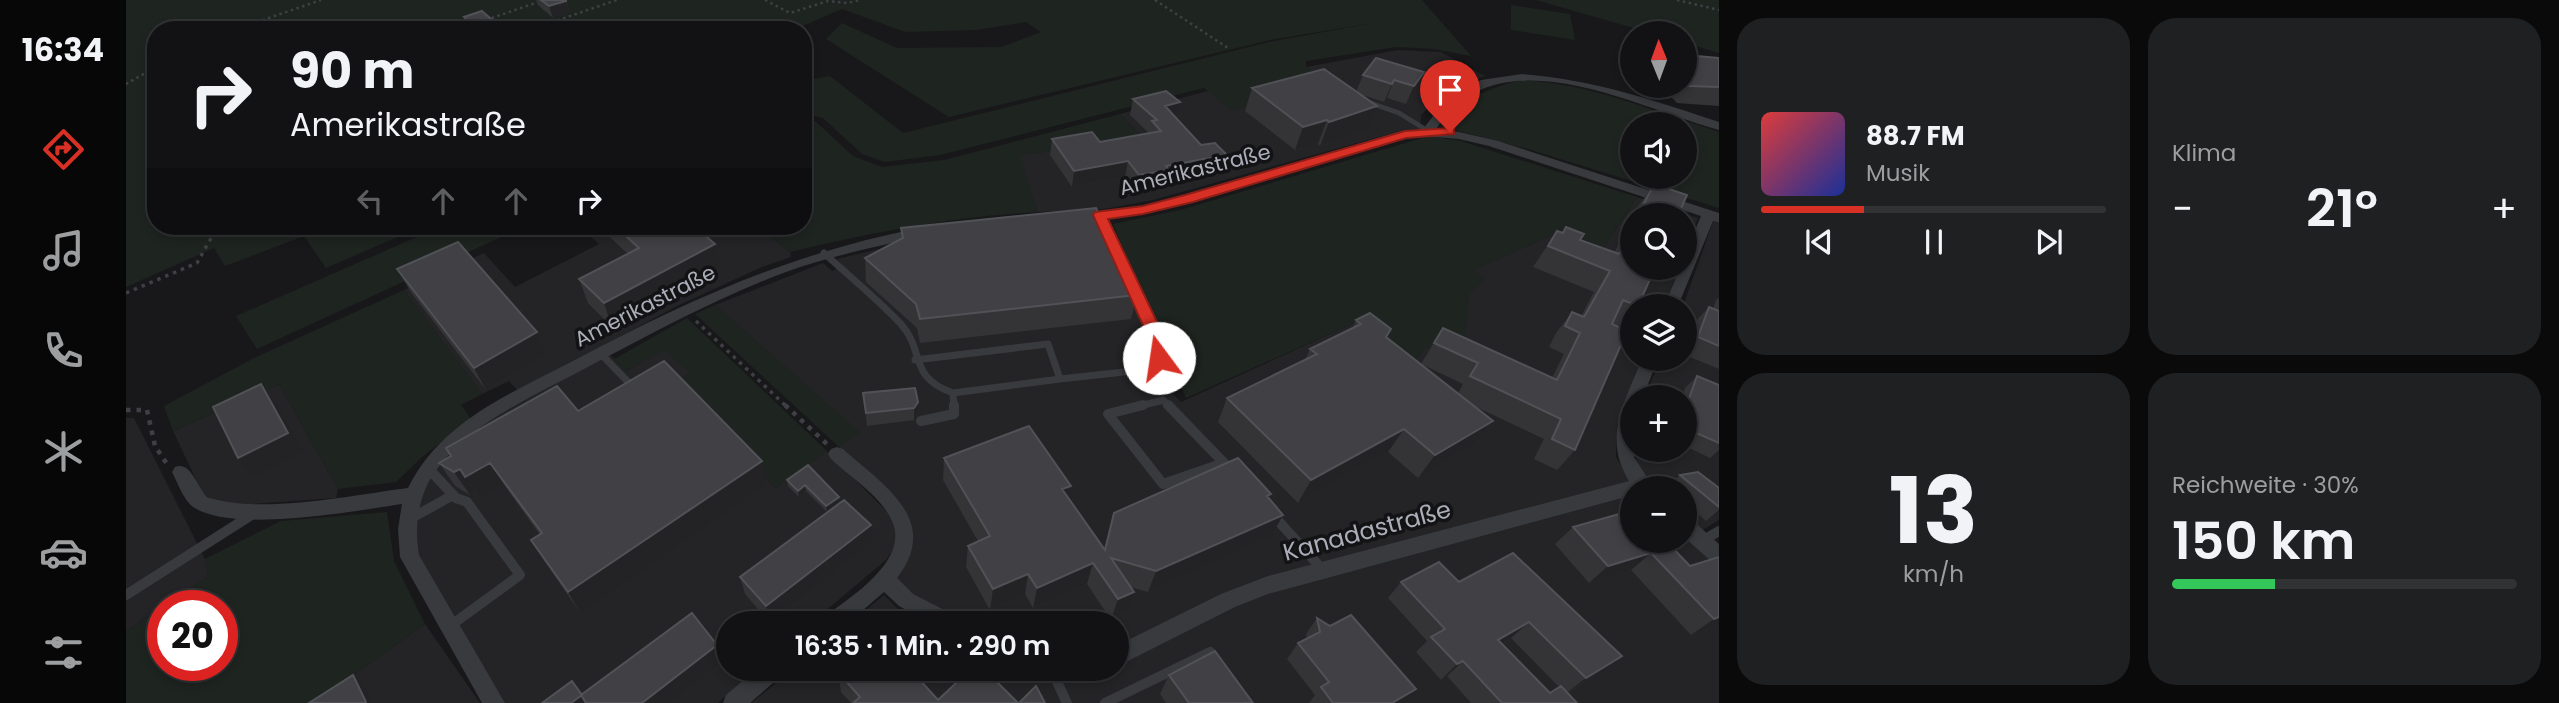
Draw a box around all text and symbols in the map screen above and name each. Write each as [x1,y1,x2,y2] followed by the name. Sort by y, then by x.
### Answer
[1620,21,1698,98] north arrow
[1620,21,1697,553] map controls
[22,27,104,72] text: 16:34
[290,37,414,105] text: 90 m
[175,49,266,140] icon: right
[1420,60,1480,132] pin
[1431,71,1469,109] icon: arrive
[290,102,526,147] text: Amerikastraße
[1620,112,1697,189] button: sound
[1866,118,1965,154] text: 88.7 FM
[39,125,88,174] icon: directions
[1116,137,1273,202] street label: Amerikastraße
[2172,137,2236,169] text: Klima
[1866,157,1930,189] text: Musik
[2306,172,2378,245] text: 21°
[351,182,389,220] icon: left
[424,182,462,220] icon: ahead
[497,182,535,220] icon: ahead
[570,182,608,220] icon: right
[2172,182,2193,235] text: −
[2491,182,2517,235] text: +
[1620,203,1697,280] button: search
[1800,223,1838,261] icon: previous
[1915,223,1953,261] icon: pause
[2030,223,2068,261] icon: next
[39,226,88,275] icon: music
[569,258,720,354] street label: Amerikastraße
[1620,294,1697,371] button: layers
[1122,321,1196,395] position arrow
[39,326,88,375] icon: phone
[1620,385,1697,462] button: +
[39,427,88,476] icon: climate
[1889,447,1978,575] text: 13
[2172,469,2359,501] text: Reichweite · 30%
[1620,476,1697,553] button: −
[1279,492,1454,569] street label: Kanadastraße
[2172,504,2355,577] text: 150 km
[39,528,88,577] icon: car
[1903,558,1964,590] text: km/h
[147,590,238,681] speed limit sign: 20
[39,628,88,677] icon: filters
[795,628,1050,664] text: 16:35 · 1 Min. · 290 m

